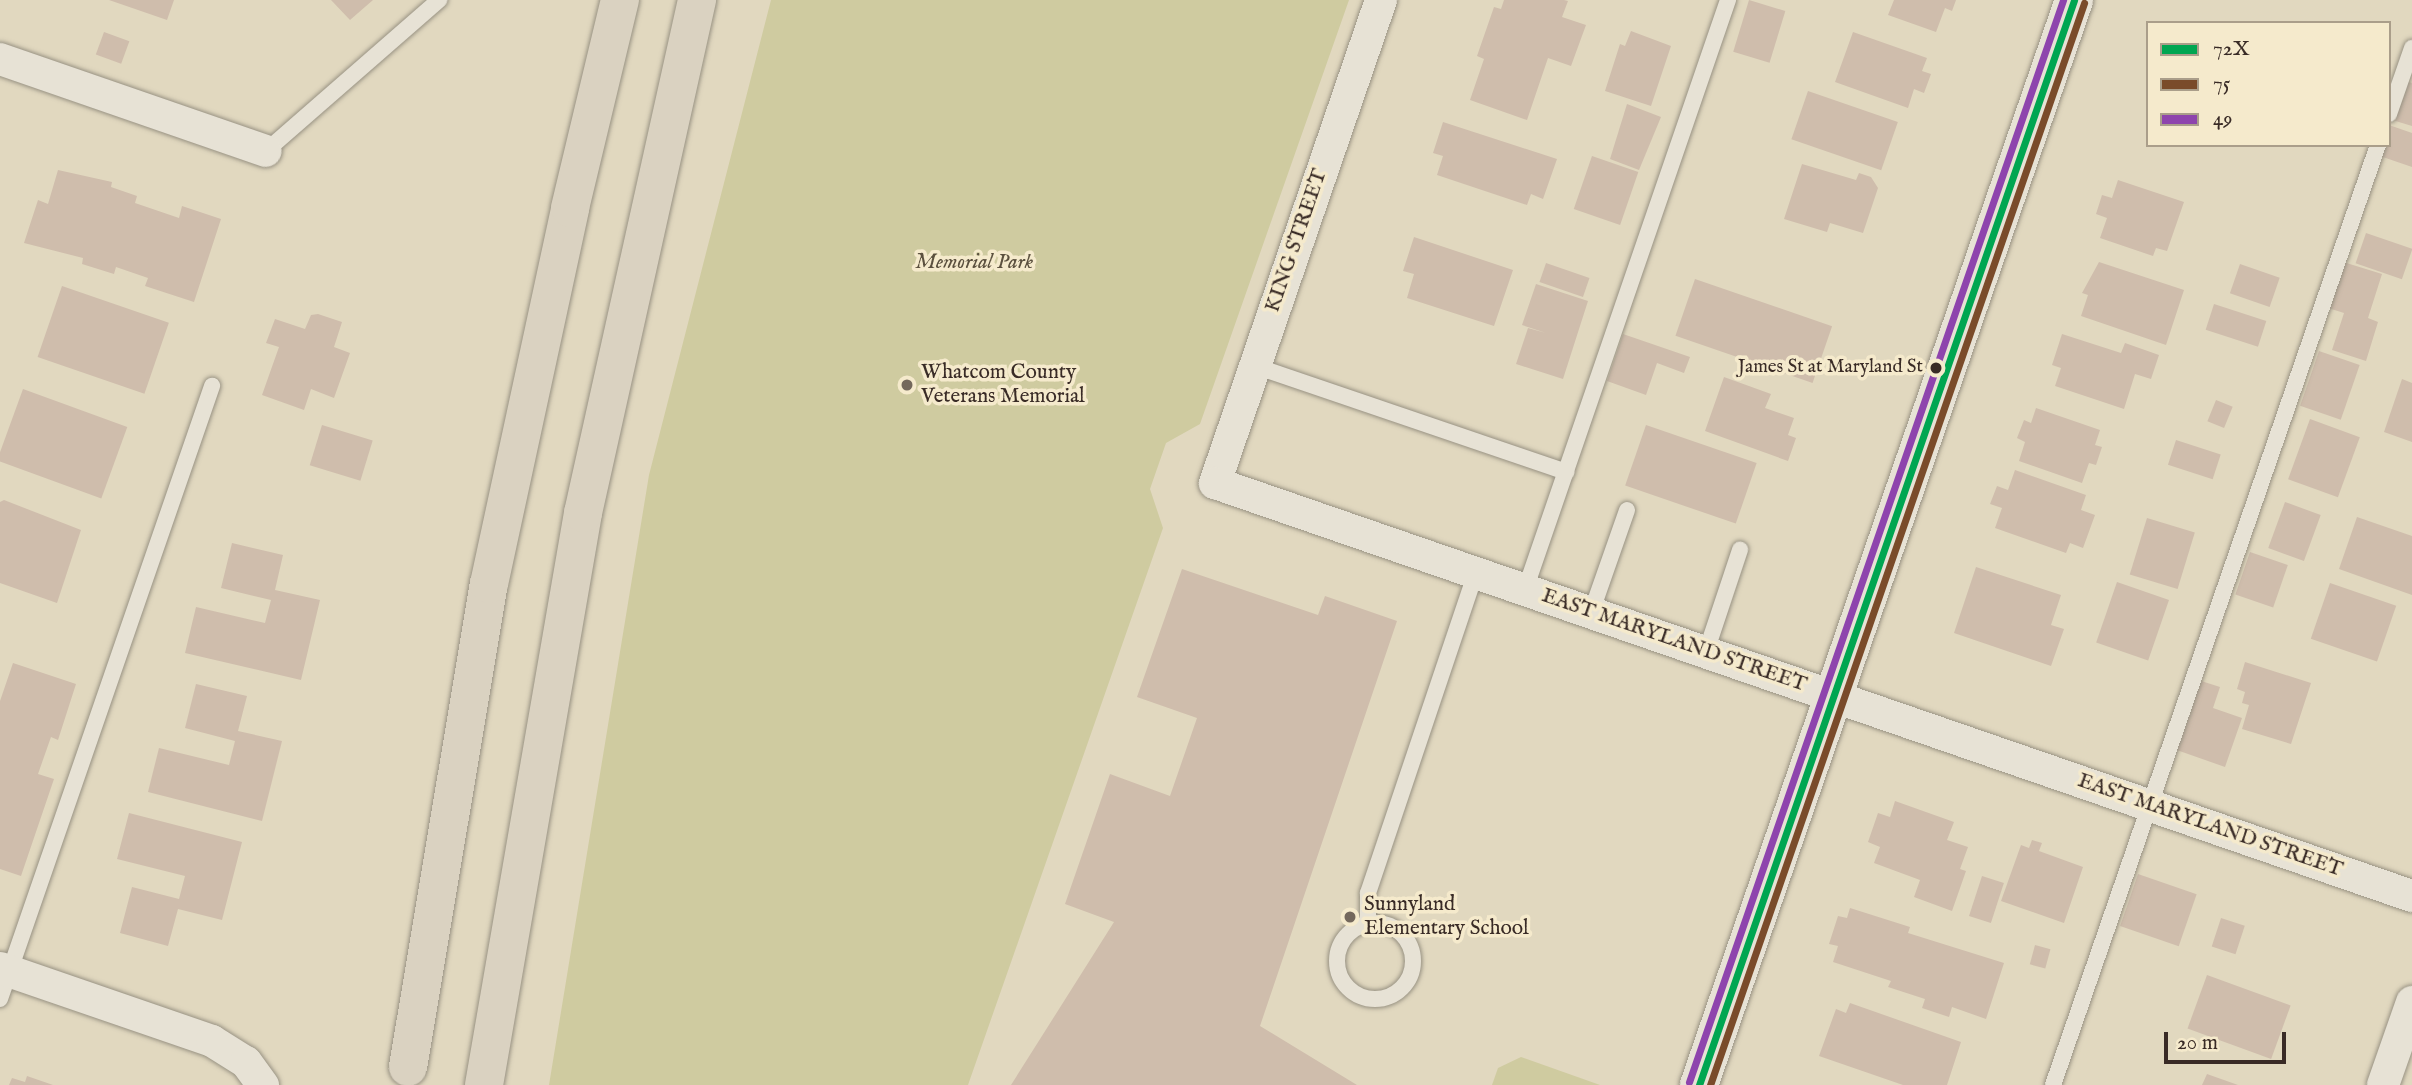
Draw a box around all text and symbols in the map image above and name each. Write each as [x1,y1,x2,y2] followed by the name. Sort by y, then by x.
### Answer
[2146,21,2391,147] legend
[2213,36,2250,63] text: 72X
[2213,71,2230,98] text: 75
[2213,106,2232,133] text: 49
[1261,166,1333,316] street label: KING STREET
[915,250,1033,276] park label: Memorial Park
[1738,357,1923,379] place label: James St at Maryland St
[921,360,1085,410] place label: Whatcom County Veterans Memorial
[1929,361,1943,375] marker: James St at Maryland St
[899,377,915,393] marker: Whatcom County Veterans Memorial
[1538,584,1810,698] street label: EAST MARYLAND STREET
[2074,769,2346,883] street label: EAST MARYLAND STREET
[1364,892,1529,942] place label: Sunnyland Elementary School
[1342,909,1358,925] marker: Sunnyland Elementary School
[2167,1018,2290,1062] scale bar
[2177,1030,2218,1057] text: 20 m

